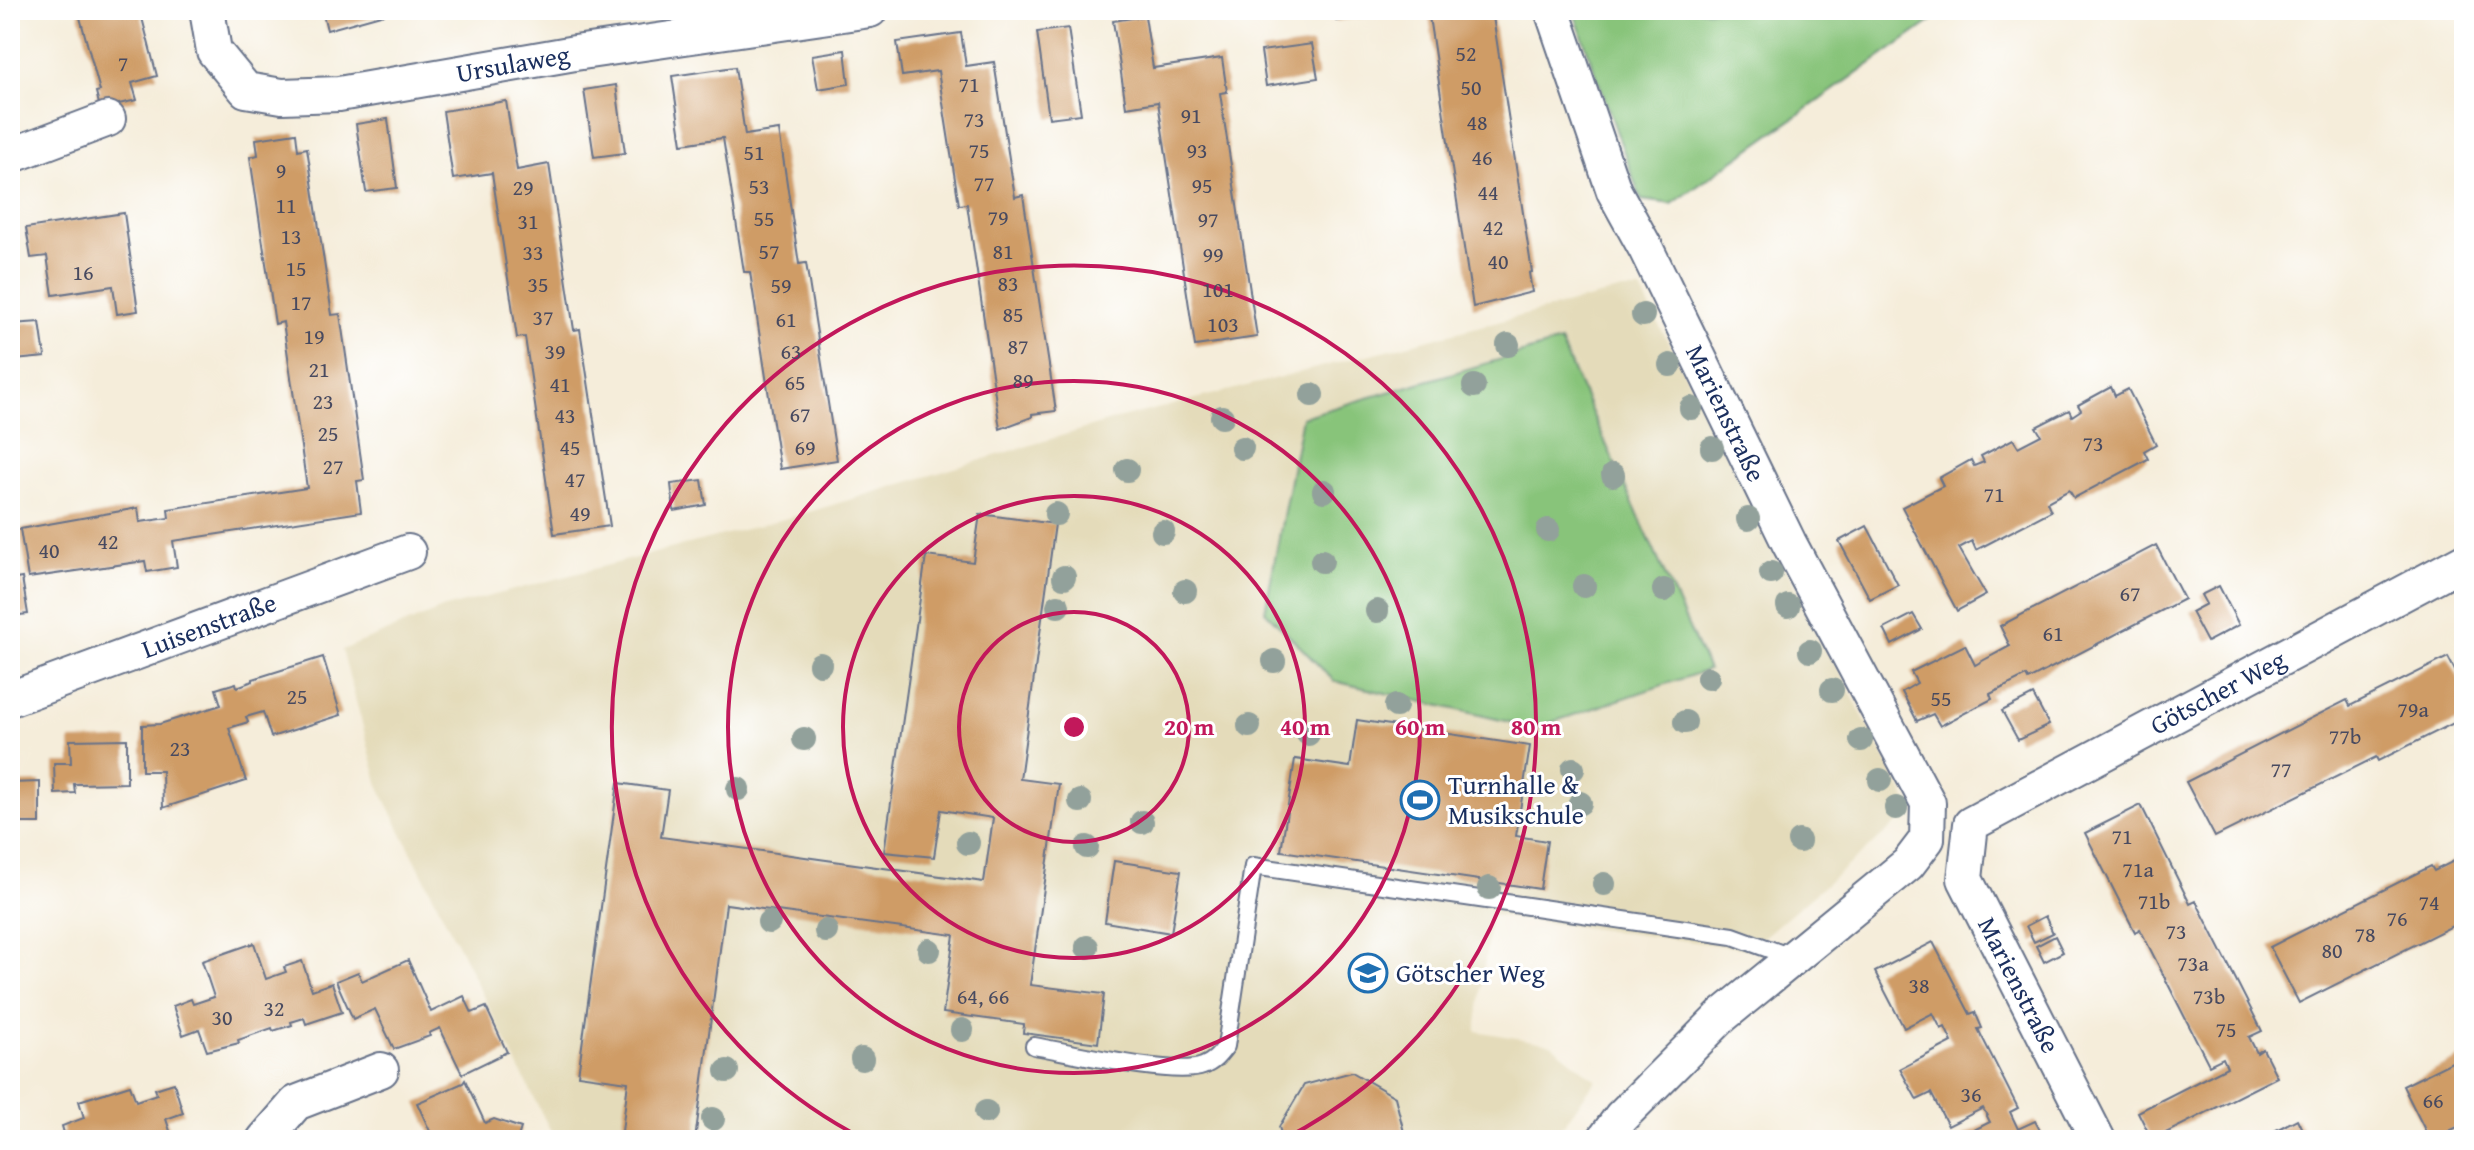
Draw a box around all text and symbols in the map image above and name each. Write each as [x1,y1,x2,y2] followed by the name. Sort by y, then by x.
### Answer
[453,34,573,92] street label: Ursulaweg
[1455,37,1477,69] house number: 52
[118,47,128,79] house number: 7
[958,68,980,100] house number: 71
[1460,71,1482,103] house number: 50
[1180,99,1202,131] house number: 91
[963,103,985,135] house number: 73
[1466,106,1488,138] house number: 48
[968,134,990,166] house number: 75
[1186,134,1208,166] house number: 93
[743,136,765,168] house number: 51
[1471,141,1493,173] house number: 46
[276,154,286,186] house number: 9
[973,167,995,199] house number: 77
[1191,169,1213,201] house number: 95
[748,170,770,202] house number: 53
[512,171,534,203] house number: 29
[1477,176,1499,208] house number: 44
[275,189,297,221] house number: 11
[987,201,1009,233] house number: 79
[753,202,775,234] house number: 55
[1197,203,1219,235] house number: 97
[517,205,539,237] house number: 31
[1482,211,1504,243] house number: 42
[280,220,302,252] house number: 13
[758,235,780,267] house number: 57
[992,235,1014,267] house number: 81
[522,236,544,268] house number: 33
[1202,238,1224,270] house number: 99
[1487,245,1509,277] house number: 40
[285,252,307,284] house number: 15
[72,256,94,288] house number: 16
[997,267,1019,299] house number: 83
[527,268,549,300] house number: 35
[770,269,792,301] house number: 59
[1202,273,1234,305] house number: 101
[290,286,312,318] house number: 17
[1002,298,1024,330] house number: 85
[532,301,554,333] house number: 37
[775,303,797,335] house number: 61
[1207,308,1239,340] house number: 103
[303,320,325,352] house number: 19
[1007,330,1029,362] house number: 87
[544,335,566,367] house number: 39
[780,335,802,367] house number: 63
[1676,338,1776,488] street label: Marienstraße
[308,353,330,385] house number: 21
[1012,364,1034,396] house number: 89
[784,366,806,398] house number: 65
[549,368,571,400] house number: 41
[312,385,334,417] house number: 23
[789,398,811,430] house number: 67
[554,399,576,431] house number: 43
[317,417,339,449] house number: 25
[2082,427,2104,459] house number: 73
[559,431,581,463] house number: 45
[794,431,816,463] house number: 69
[322,450,344,482] house number: 27
[564,463,586,495] house number: 47
[1983,478,2005,510] house number: 71
[569,497,591,529] house number: 49
[97,525,119,557] house number: 42
[38,534,60,566] house number: 40
[2119,577,2141,609] house number: 67
[136,582,282,668] street label: Luisenstraße
[2042,617,2064,649] house number: 61
[2143,640,2292,744] street label: Götscher Weg
[286,680,308,712] house number: 25
[1930,682,1952,714] house number: 55
[2397,693,2429,725] house number: 79a
[1164,709,1215,744] text: 20 m
[1280,709,1331,744] text: 40 m
[1395,709,1446,744] text: 60 m
[1511,709,1562,744] text: 80 m
[1060,713,1088,741] centre of rings
[2329,720,2361,752] house number: 77b
[169,732,191,764] house number: 23
[2270,753,2292,785] house number: 77
[1448,765,1584,834] place label: Turnhalle & Musikschule
[1399,779,1441,821] sports icon: Turnhalle & Musikschule
[2111,820,2133,852] house number: 71
[2122,853,2154,885] house number: 71a
[2138,885,2170,917] house number: 71b
[2418,886,2440,918] house number: 74
[2386,902,2408,934] house number: 76
[1968,910,2070,1060] street label: Marienstraße
[2165,915,2187,947] house number: 73
[2354,918,2376,950] house number: 78
[2321,934,2343,966] house number: 80
[2177,947,2209,979] house number: 73a
[1347,952,1389,994] school or university icon: Götscher Weg
[1396,953,1545,992] place label: Götscher Weg
[1908,969,1930,1001] house number: 38
[957,980,1009,1012] house number: 64, 66
[2193,980,2225,1012] house number: 73b
[263,992,285,1024] house number: 32
[211,1001,233,1033] house number: 30
[2215,1013,2237,1045] house number: 75
[1960,1078,1982,1110] house number: 36
[2422,1084,2444,1116] house number: 66

